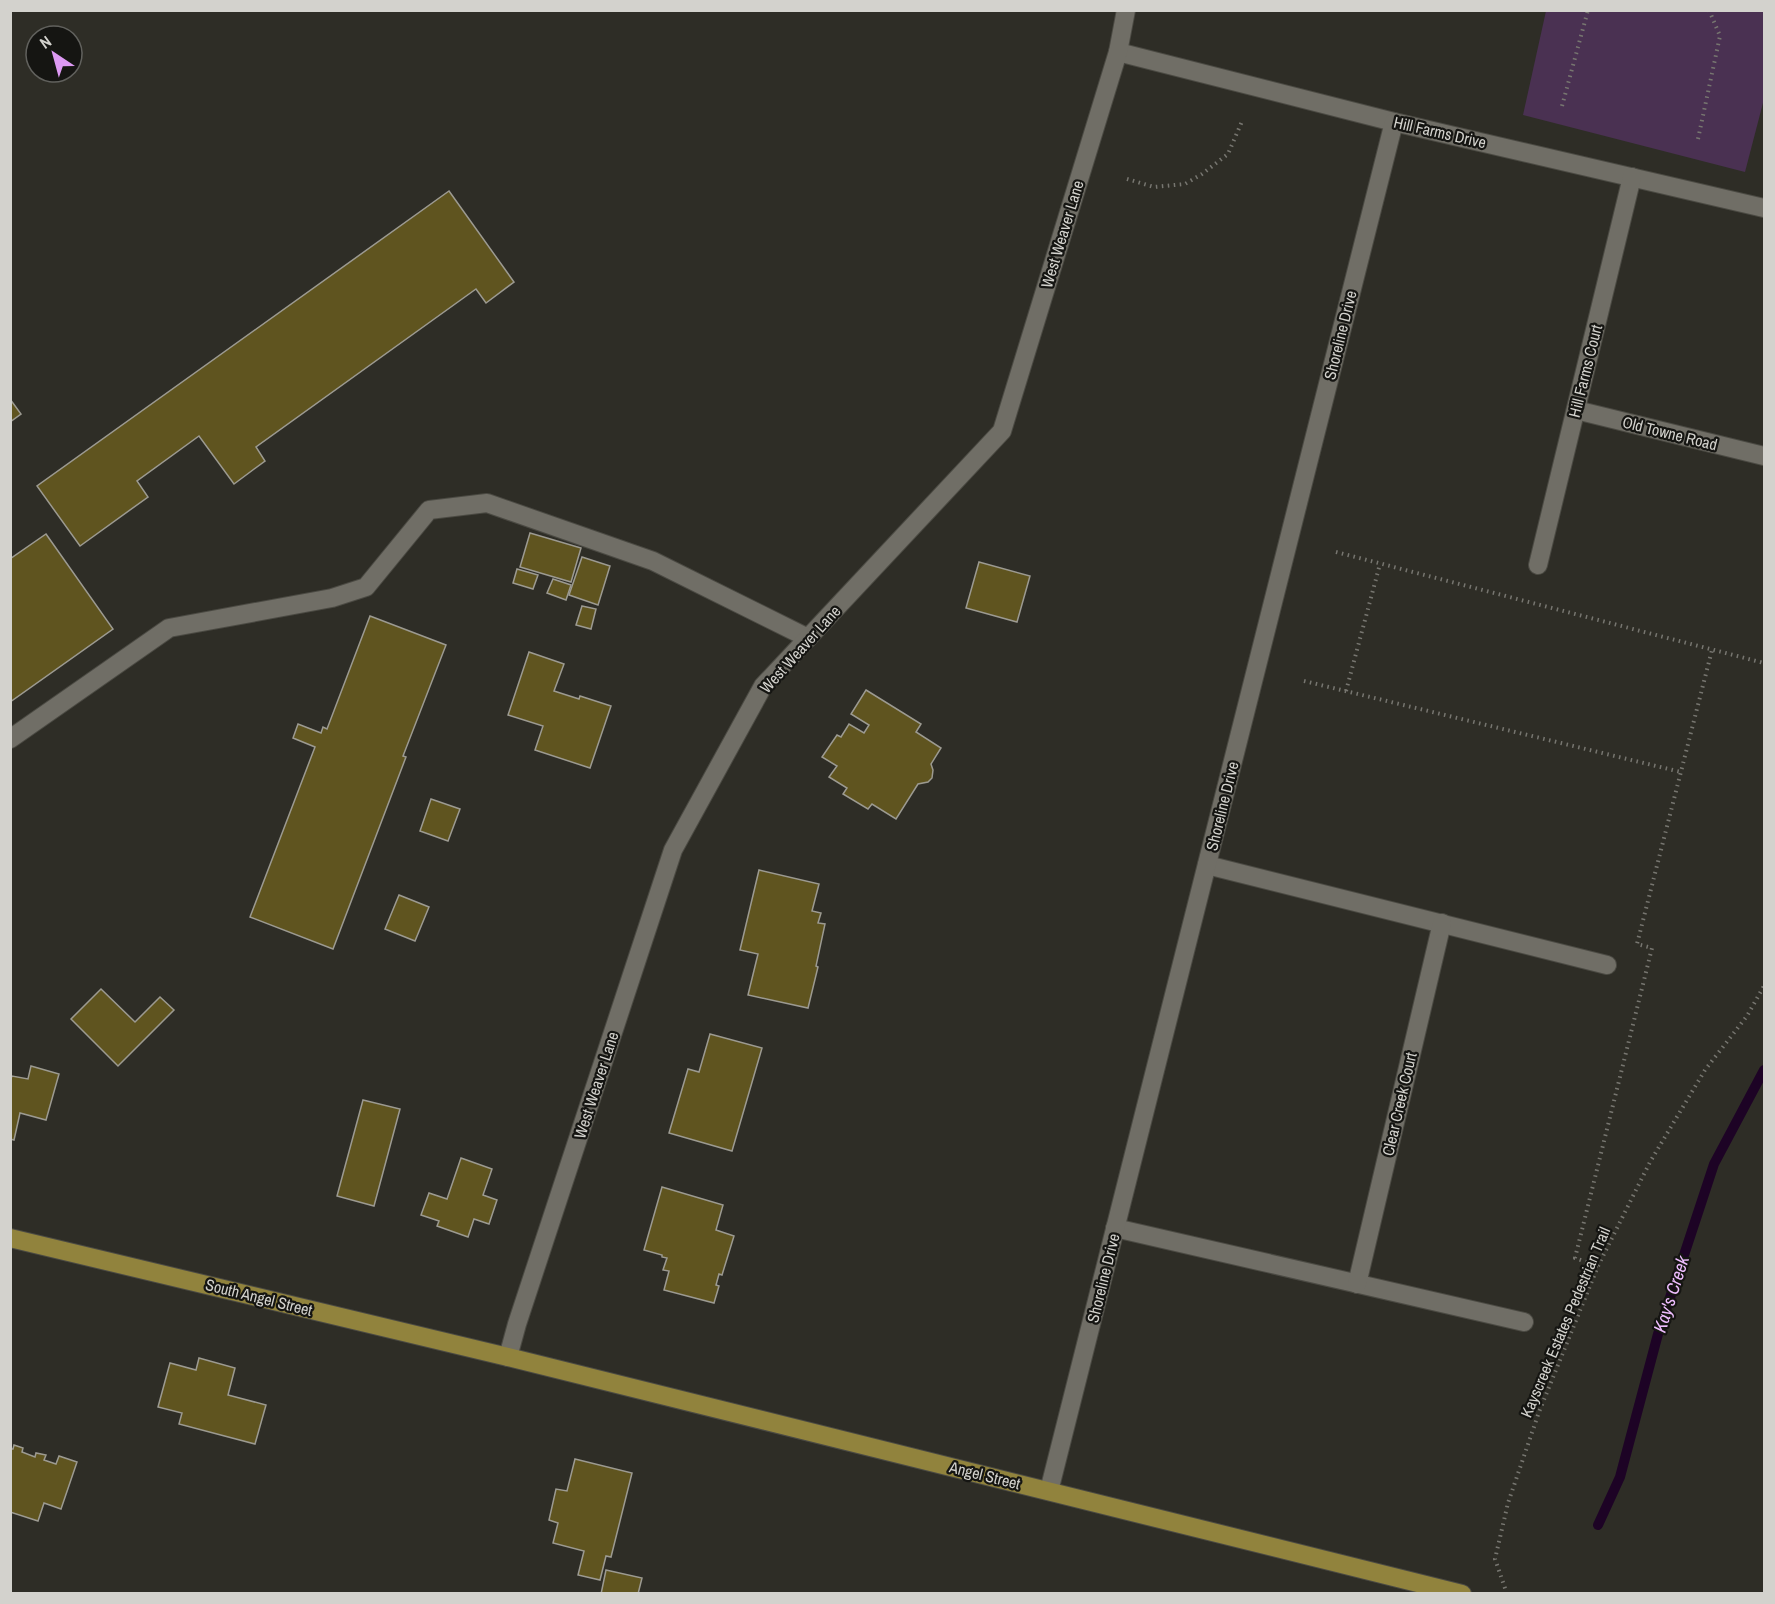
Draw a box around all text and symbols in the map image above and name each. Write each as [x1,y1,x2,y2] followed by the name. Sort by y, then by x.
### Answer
[24,24,84,84] north arrow
[35,30,55,54] text: N
[1392,111,1488,153] street label: Hill Farms Drive
[1035,178,1089,290] street label: West Weaver Lane
[1318,288,1362,382] street label: Shoreline Drive
[1563,322,1607,420] street label: Hill Farms Court
[1620,411,1720,455] street label: Old Towne Road
[755,600,845,698] street label: West Weaver Lane
[1200,759,1244,853] street label: Shoreline Drive
[568,1029,624,1141] street label: West Weaver Lane
[1376,1050,1422,1158] street label: Clear Creek Court
[1515,1223,1615,1421] street label: Kayscreek Estates Pedestrian Trail
[1081,1231,1125,1325] street label: Shoreline Drive
[1647,1252,1695,1335] water label: Kay's Creek
[203,1273,315,1321] street label: South Angel Street
[946,1455,1023,1494] street label: Angel Street

